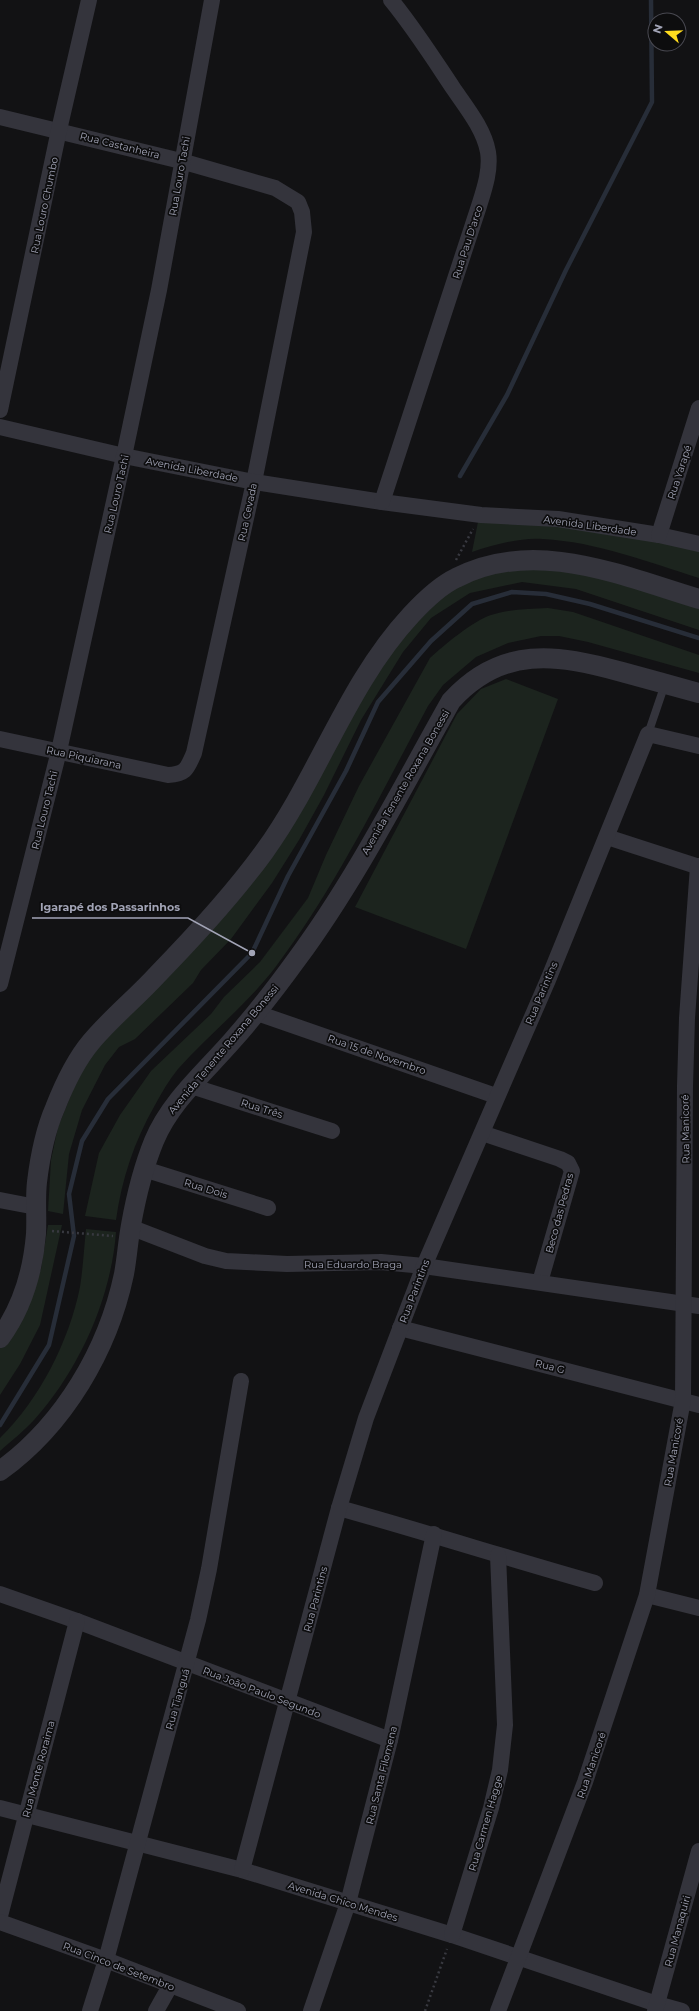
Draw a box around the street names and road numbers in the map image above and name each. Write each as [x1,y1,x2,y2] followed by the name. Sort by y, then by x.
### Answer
[79,129,161,162] street label: Rua Castanheira
[166,135,193,217] street label: Rua Louro Tachi
[28,156,61,255] street label: Rua Louro Chumbo
[449,204,485,281] street label: Rua Pau D'arco
[665,443,694,501] street label: Rua Yarapé
[101,453,132,535] street label: Rua Louro Tachi
[145,454,239,485] street label: Avenida Liberdade
[235,482,260,542] street label: Rua Cevada
[543,513,637,538] street label: Avenida Liberdade
[359,708,452,857] street label: Avenida Tenente Roxana Bonessi
[45,743,123,772] street label: Rua Piquiarana
[28,770,61,851] street label: Rua Louro Tachi
[522,960,561,1027] street label: Rua Parintins
[165,982,281,1117] street label: Avenida Tenente Roxana Bonessi
[326,1032,428,1077] street label: Rua 15 de Novembro
[678,1094,693,1164] street label: Rua Manicoré
[239,1096,284,1121] street label: Rua Três
[543,1172,576,1255] street label: Beco das Pedras
[183,1176,229,1201] street label: Rua Dois
[396,1257,433,1325] street label: Rua Parintins
[304,1258,402,1271] street label: Rua Eduardo Braga
[534,1357,566,1376] street label: Rua G
[661,1417,686,1487] street label: Rua Manicoré
[301,1565,330,1633] street label: Rua Parintins
[201,1664,323,1721] street label: Rua João Paulo Segundo
[163,1667,192,1731] street label: Rua Tianguá
[19,1719,58,1819] street label: Rua Monte Roraima
[363,1725,400,1826] street label: Rua Santa Filomena
[574,1730,609,1800] street label: Rua Manicoré
[466,1774,505,1873] street label: Rua Carmen Hagge
[286,1879,399,1924] street label: Avenida Chico Mendes
[662,1894,693,1968] street label: Rua Manaquiri
[61,1939,176,1994] street label: Rua Cinco de Setembro

